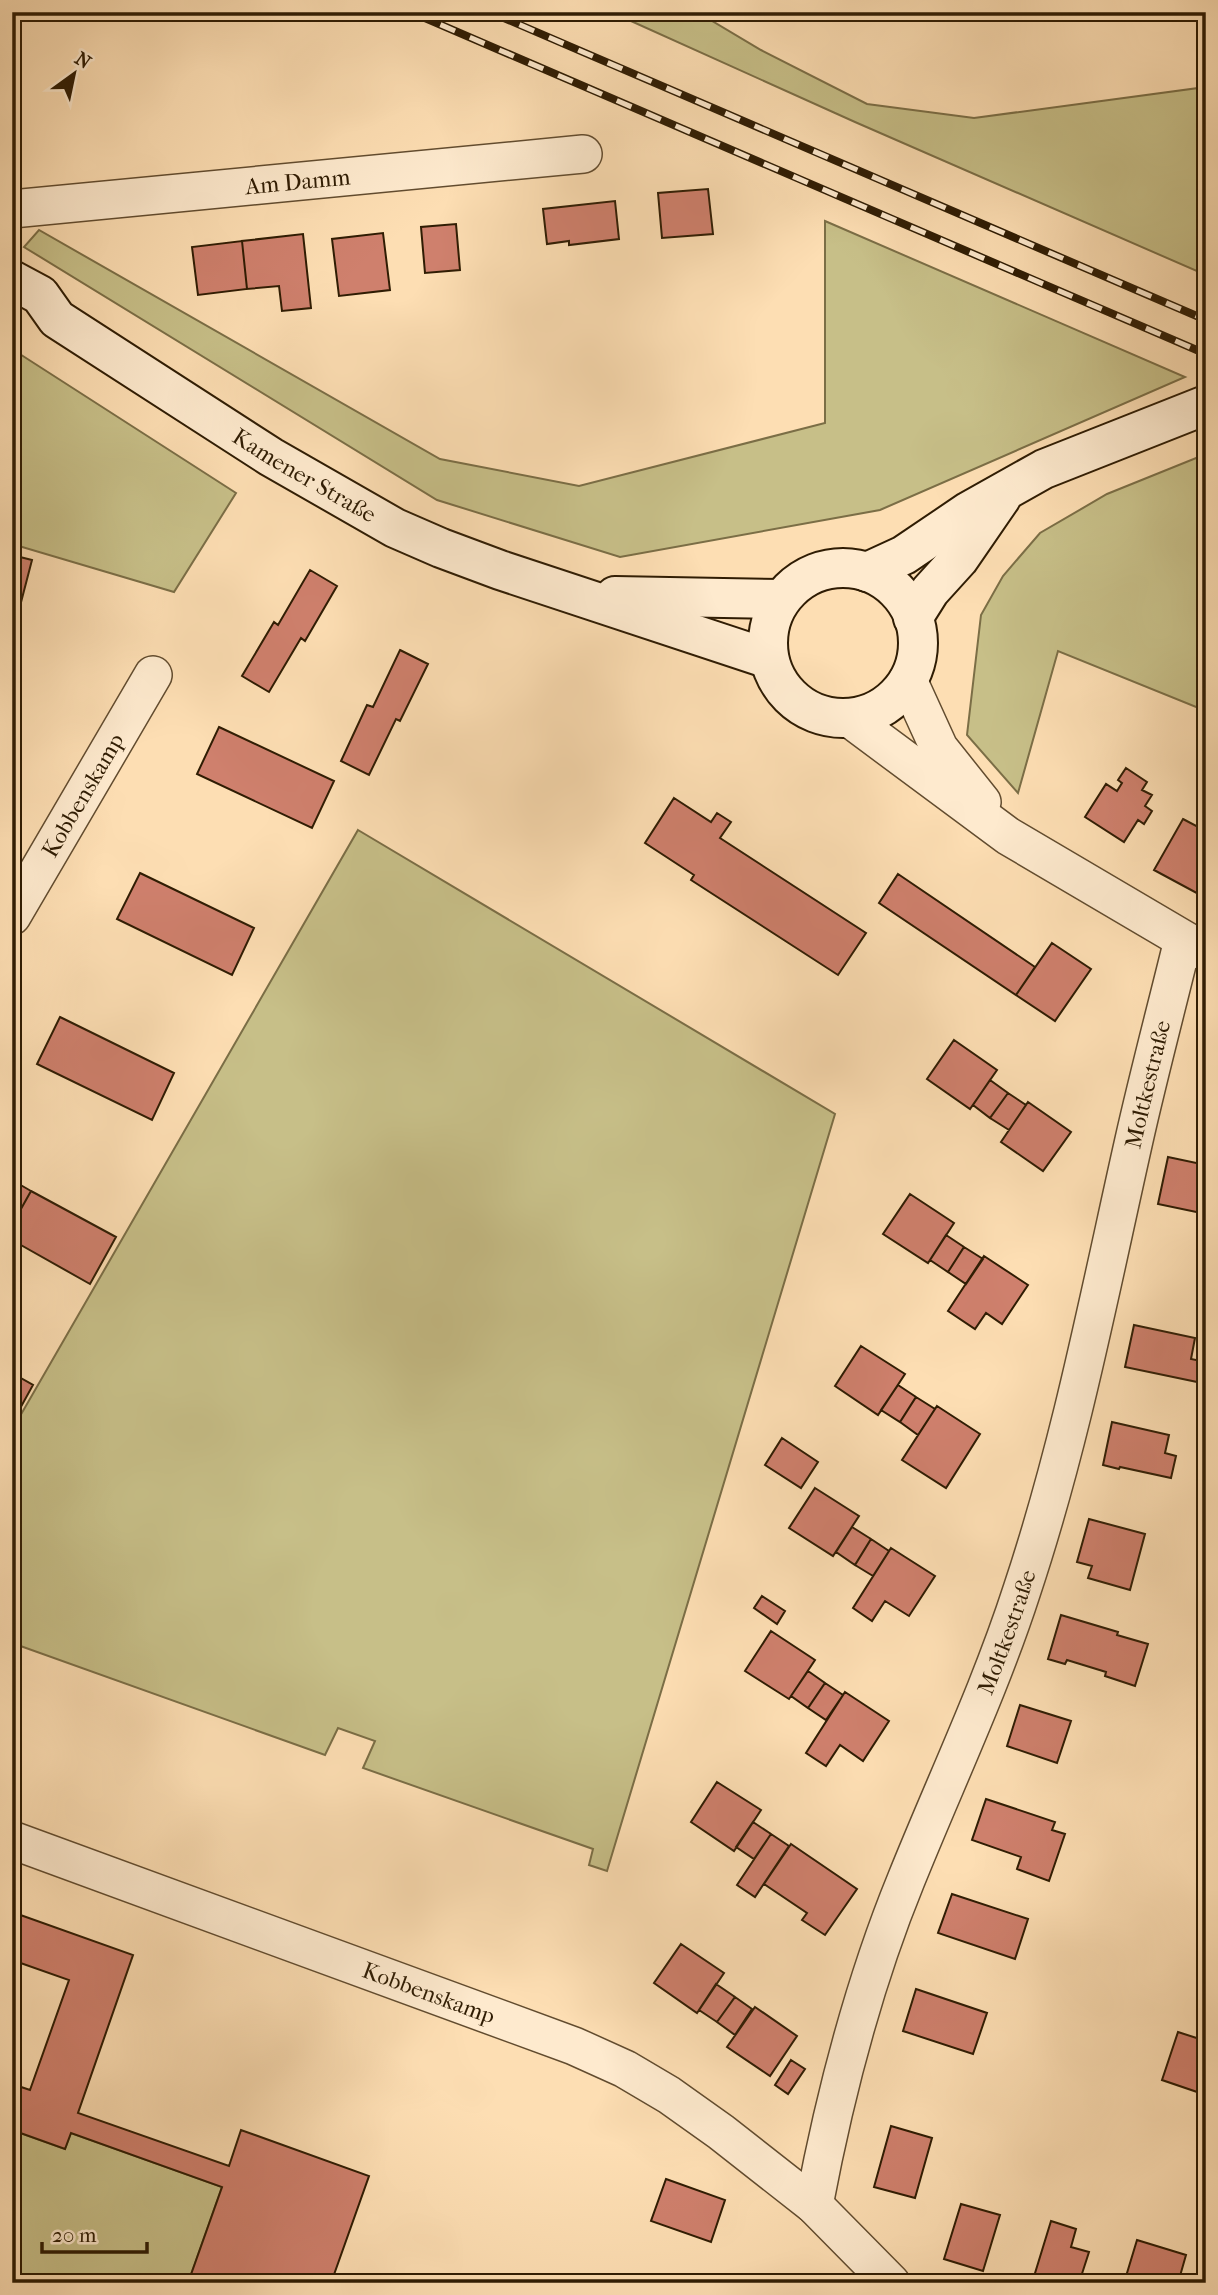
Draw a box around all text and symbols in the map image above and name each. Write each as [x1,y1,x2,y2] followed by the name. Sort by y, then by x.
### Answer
[38,38,108,108] north arrow
[71,47,95,74] text: N
[243,163,351,200] street label: Am Damm
[228,422,381,528] street label: Kamener Straße
[36,728,130,862] street label: Kobbenskamp
[1119,1017,1176,1151] street label: Moltkestraße
[972,1566,1041,1698] street label: Moltkestraße
[359,1956,499,2029] street label: Kobbenskamp
[42,2211,147,2255] scale bar
[52,2223,97,2247] text: 20 m

